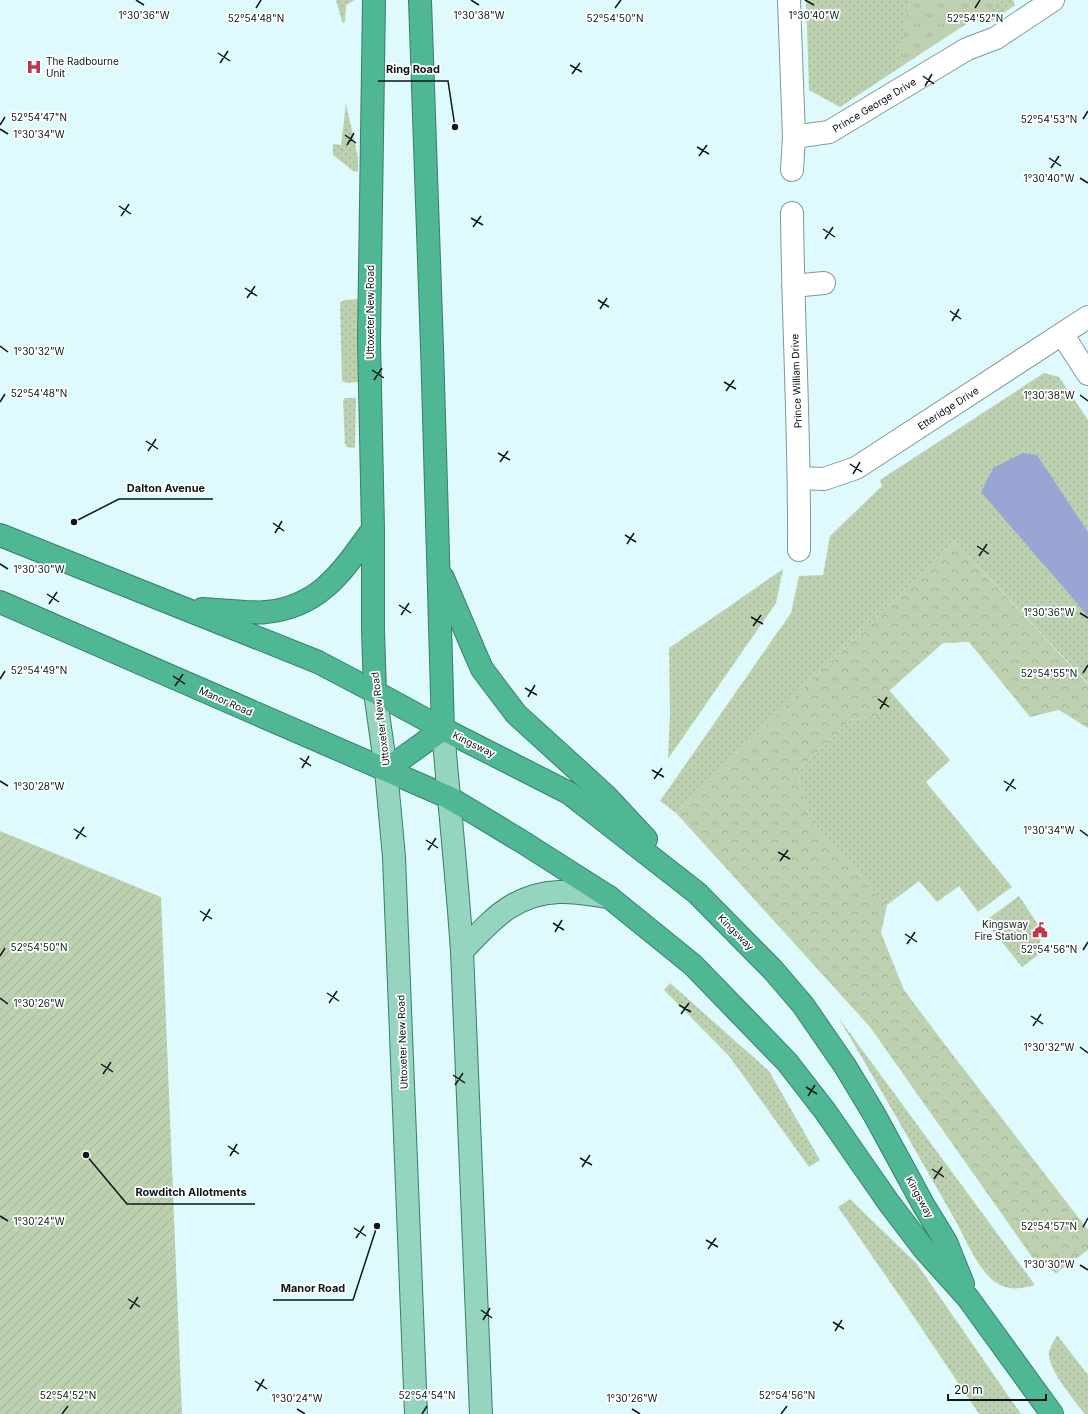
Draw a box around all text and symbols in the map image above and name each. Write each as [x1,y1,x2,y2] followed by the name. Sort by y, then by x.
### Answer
[119,9,170,21] text: 1°30'36"W
[454,9,505,21] text: 1°30'38"W
[789,9,840,21] text: 1°30'40"W
[228,12,284,24] text: 52°54'48"N
[587,12,643,24] text: 52°54'50"N
[947,12,1003,24] text: 52°54'52"N
[46,55,119,79] place label: The Radbourne Unit
[25,58,43,76] hospital icon: The Radbourne Unit
[378,58,448,81] callout: Ring Road
[386,62,440,76] text: Ring Road
[830,75,918,135] street label: Prince George Drive
[11,111,67,123] text: 52°54'47"N
[1021,113,1077,125] text: 52°54'53"N
[13,128,65,140] text: 1°30'34"W
[1024,172,1075,184] text: 1°30'40"W
[364,265,376,359] street label: Uttoxeter New Road
[788,333,804,428] street label: Prince William Drive
[14,345,65,357] text: 1°30'32"W
[915,384,981,432] street label: Etteridge Drive
[11,387,67,399] text: 52°54'48"N
[1024,389,1075,401] text: 1°30'38"W
[119,476,213,499] callout: Dalton Avenue
[127,481,206,495] text: Dalton Avenue
[13,563,65,575] text: 1°30'30"W
[1024,606,1075,618] text: 1°30'36"W
[11,664,67,676] text: 52°54'49"N
[1021,667,1077,679] text: 52°54'55"N
[368,671,392,767] street label: Uttoxeter New Road
[197,684,255,718] street label: Manor Road
[451,729,498,760] street label: Kingsway
[14,780,65,792] text: 1°30'28"W
[1023,824,1075,836] text: 1°30'34"W
[716,912,757,953] street label: Kingsway
[974,918,1028,942] place label: Kingsway Fire Station
[1031,921,1049,939] public building icon: Kingsway Fire Station
[11,941,67,953] text: 52°54'50"N
[1021,943,1077,955] text: 52°54'56"N
[394,995,410,1089] street label: Uttoxeter New Road
[14,997,65,1009] text: 1°30'26"W
[1024,1041,1075,1053] text: 1°30'32"W
[904,1174,937,1220] street label: Kingsway
[127,1181,255,1204] callout: Rowditch Allotments
[135,1185,247,1199] text: Rowditch Allotments
[13,1215,65,1227] text: 1°30'24"W
[1021,1220,1077,1232] text: 52°54'57"N
[1023,1258,1075,1270] text: 1°30'30"W
[273,1277,353,1300] callout: Manor Road
[281,1281,345,1295] text: Manor Road
[948,1376,1046,1402] scale bar
[954,1382,983,1397] text: 20 m
[40,1389,96,1401] text: 52°54'52"N
[398,1389,456,1401] text: 52°54'54"N
[759,1389,815,1401] text: 52°54'56"N
[271,1392,323,1404] text: 1°30'24"W
[607,1392,658,1404] text: 1°30'26"W

